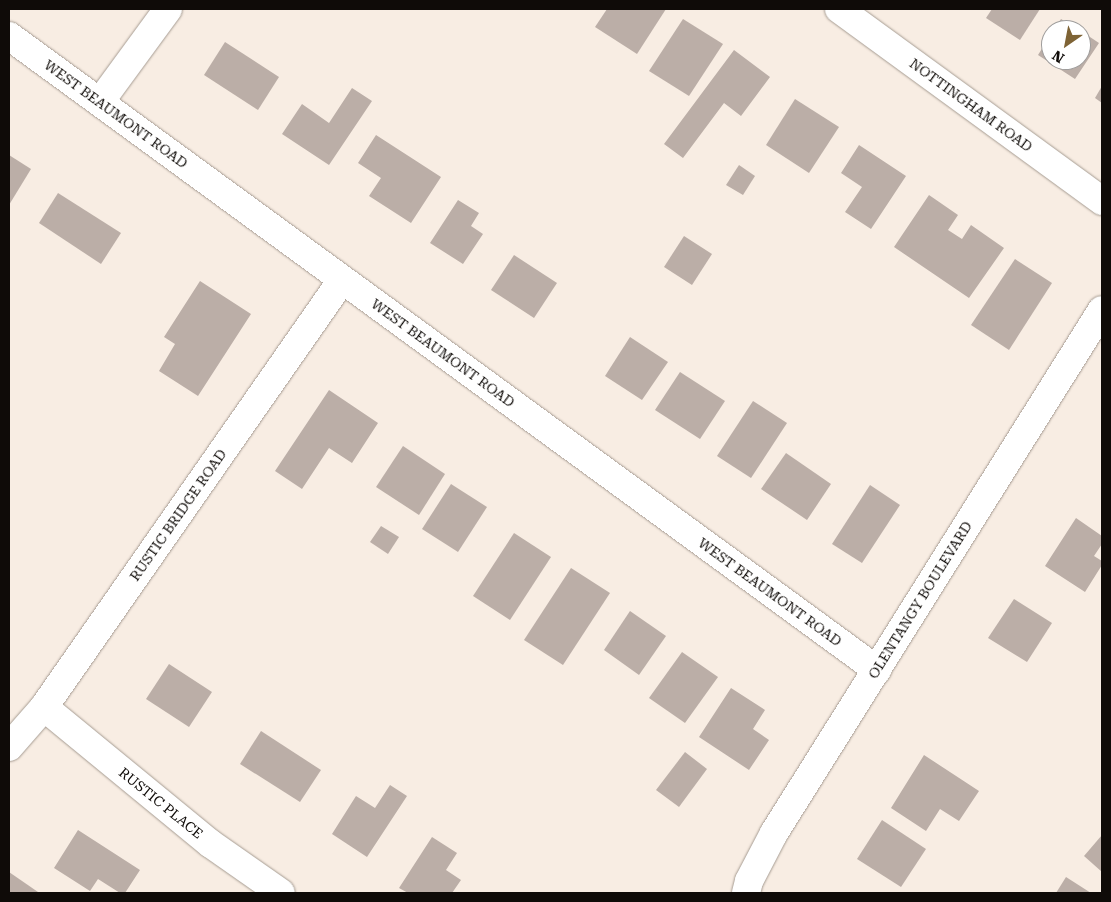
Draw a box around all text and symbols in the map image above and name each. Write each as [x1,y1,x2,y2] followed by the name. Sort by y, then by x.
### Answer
[1041,20,1091,70] north arrow
[1049,47,1067,66] text: N
[906,55,1036,155] street label: NOTTINGHAM ROAD
[41,56,191,172] street label: WEST BEAUMONT ROAD
[368,295,518,411] street label: WEST BEAUMONT ROAD
[126,446,230,584] street label: RUSTIC BRIDGE ROAD
[865,518,975,682] street label: OLENTANGY BOULEVARD
[695,534,845,650] street label: WEST BEAUMONT ROAD
[116,764,206,842] street label: RUSTIC PLACE

